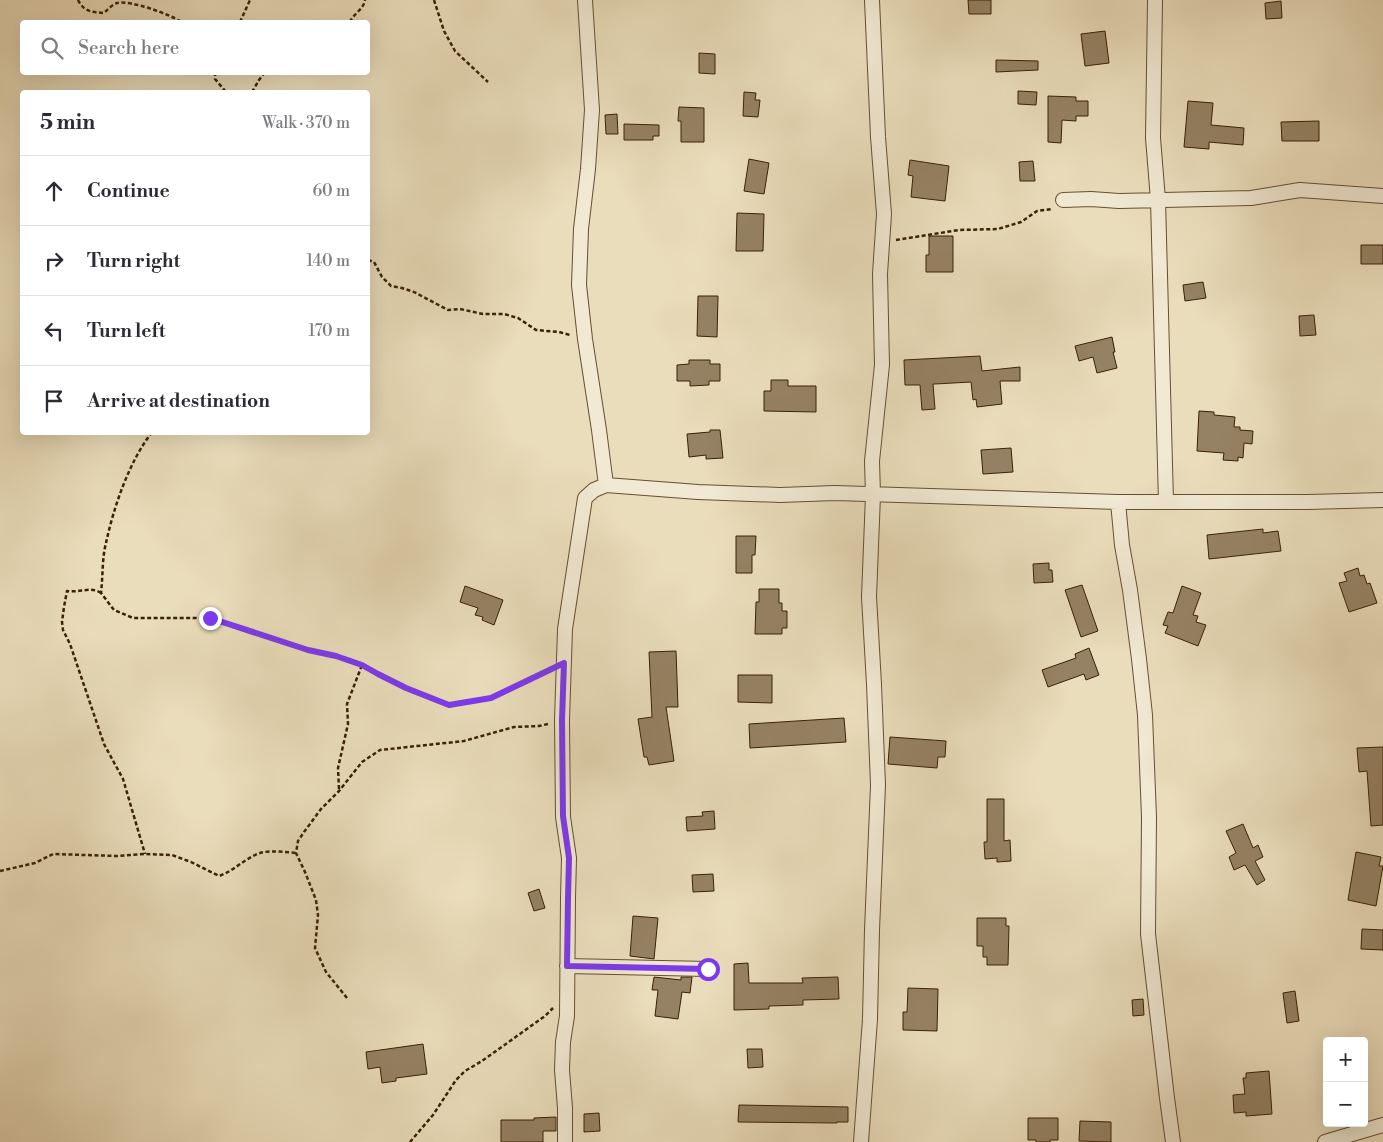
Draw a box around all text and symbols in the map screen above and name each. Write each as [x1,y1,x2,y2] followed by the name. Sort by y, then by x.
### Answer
[20,20,370,75] search box
[38,34,66,62] icon: search
[78,36,179,60] text: Search here
[40,110,95,136] text: 5 min
[262,113,350,133] text: Walk · 370 m
[40,177,68,205] icon: ahead
[87,179,170,203] text: Continue
[312,181,350,201] text: 60 m
[40,247,68,275] icon: right
[87,249,180,273] text: Turn right
[306,251,350,271] text: 140 m
[40,317,68,345] icon: left
[87,319,166,343] text: Turn left
[308,321,350,341] text: 170 m
[40,387,68,415] icon: arrive
[87,389,270,413] text: Arrive at destination
[199,607,222,630] route end
[697,958,720,981] route start
[1323,1037,1368,1127] map controls
[1323,1037,1368,1082] button: +
[1323,1082,1368,1127] button: −

